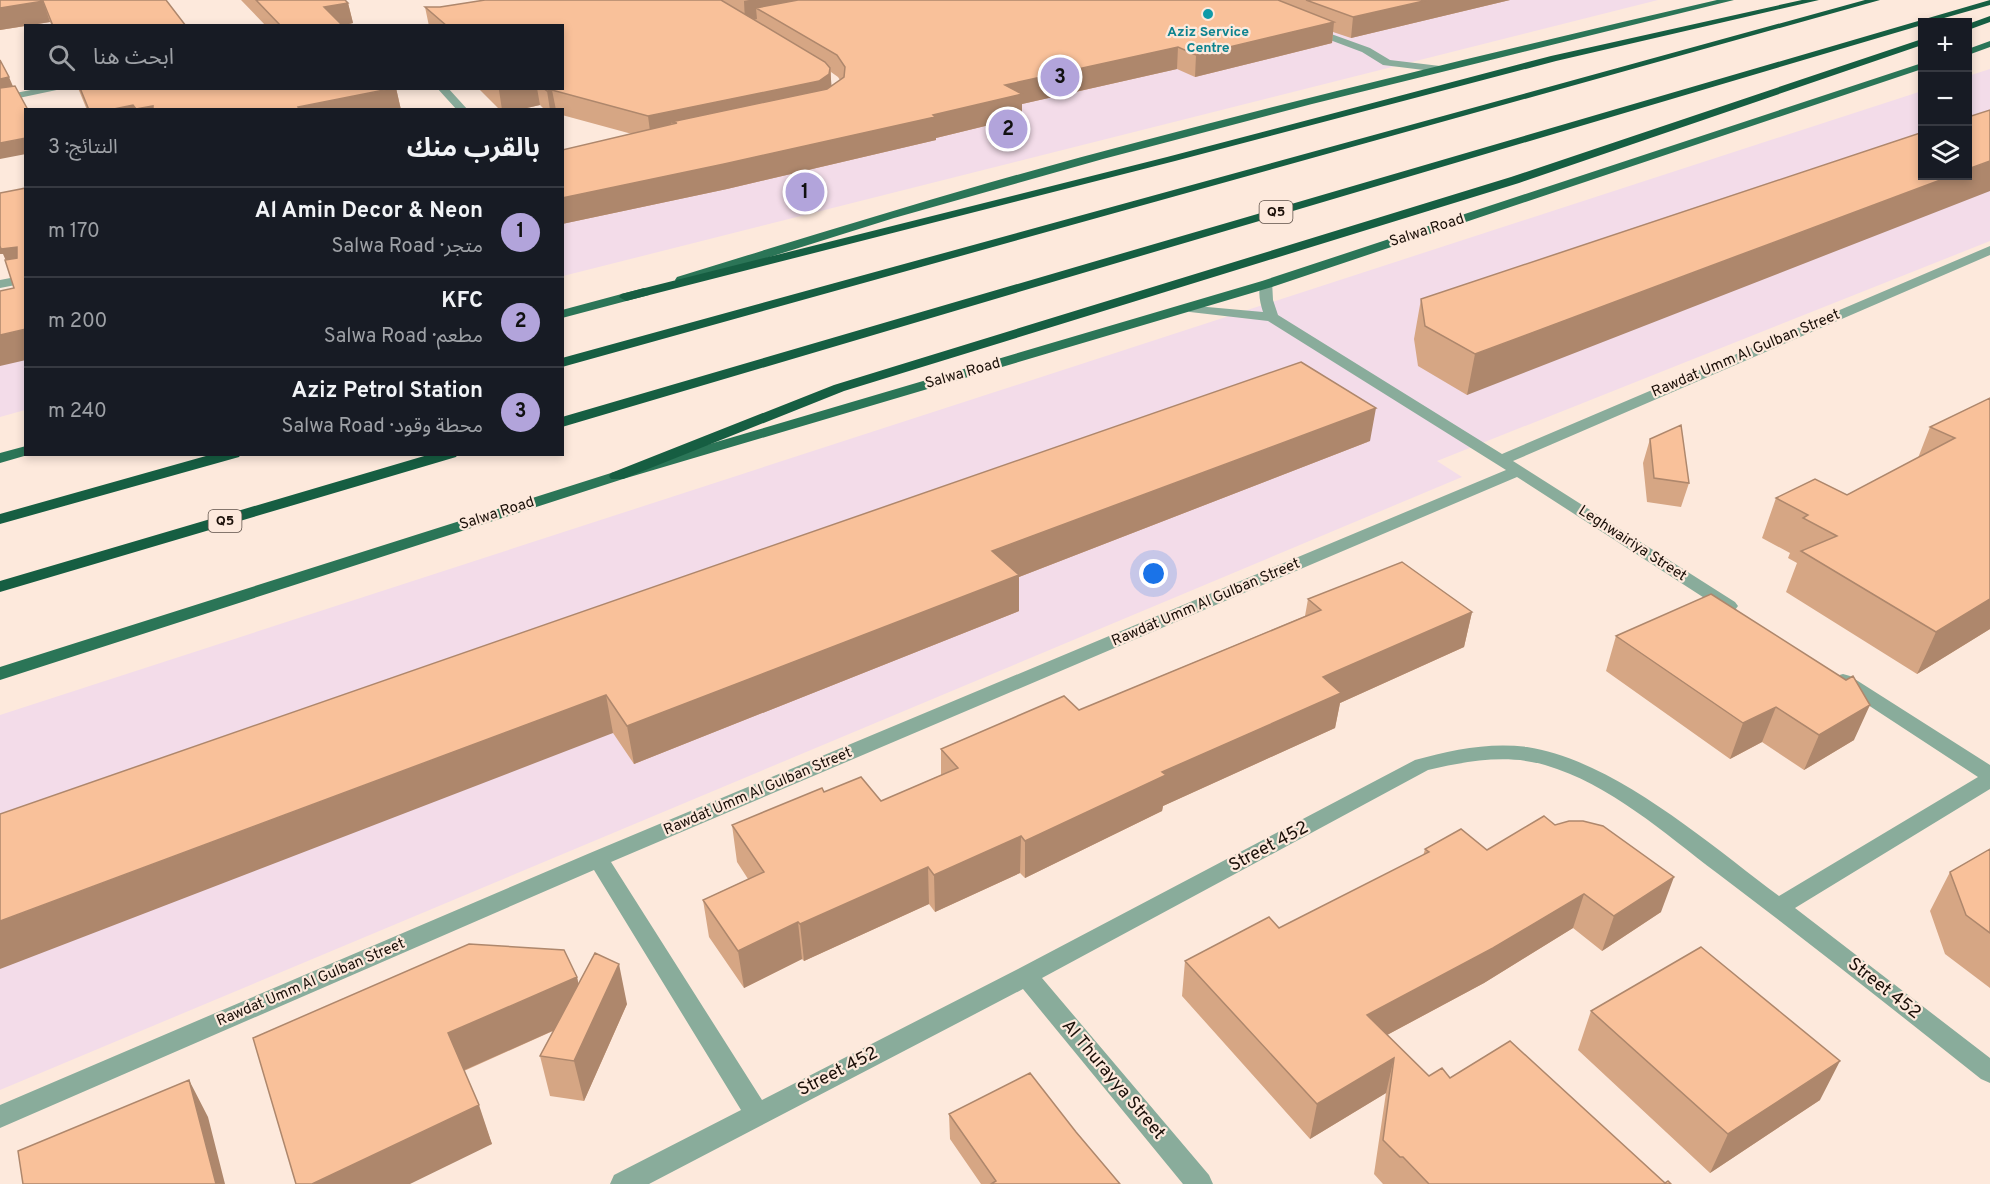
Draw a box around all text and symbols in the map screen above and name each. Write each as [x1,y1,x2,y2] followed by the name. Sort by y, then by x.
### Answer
[1201,7,1215,21] marker: Aziz Service Centre
[1918,18,1972,180] map controls
[1918,18,1972,72] button: +
[24,24,564,90] search box
[1167,24,1249,57] place label: Aziz Service Centre
[45,41,78,74] icon: search
[93,45,174,72] text: ابحث هنا
[1040,54,1080,100] pin: 3
[1918,72,1972,126] button: −
[988,106,1028,152] pin: 2
[1918,126,1972,180] button: layers
[407,133,540,166] text: بالقرب منك
[48,135,118,161] text: النتائج: 3
[786,170,824,214] pin: 1
[255,198,483,225] text: Al Amin Decor & Neon
[1260,201,1292,223] road number: Q5
[1387,210,1467,252] street label: Salwa Road
[48,219,100,245] text: 170 m
[517,219,525,245] text: 1
[332,234,483,260] text: متجر · Salwa Road
[441,288,483,315] text: KFC
[1649,306,1843,402] street label: Rawdat Umm Al Gulban Street
[48,309,107,335] text: 200 m
[514,309,527,335] text: 2
[324,324,483,350] text: مطعم · Salwa Road
[923,354,1003,394] street label: Salwa Road
[292,378,483,405] text: Aziz Petrol Station
[48,399,107,425] text: 240 m
[515,399,527,425] text: 3
[282,414,483,440] text: محطة وقود · Salwa Road
[457,493,537,535] street label: Salwa Road
[1574,502,1690,586] street label: Leghwairiya Street
[208,510,242,532] road number: Q5
[1109,555,1303,651] street label: Rawdat Umm Al Gulban Street
[1139,559,1168,588] your location
[661,744,855,840] street label: Rawdat Umm Al Gulban Street
[1225,816,1313,878] street label: Street 452
[214,935,408,1031] street label: Rawdat Umm Al Gulban Street
[1843,953,1925,1025] street label: Street 452
[1056,1015,1170,1145] street label: Al Thurayya Street
[794,1042,882,1102] street label: Street 452

